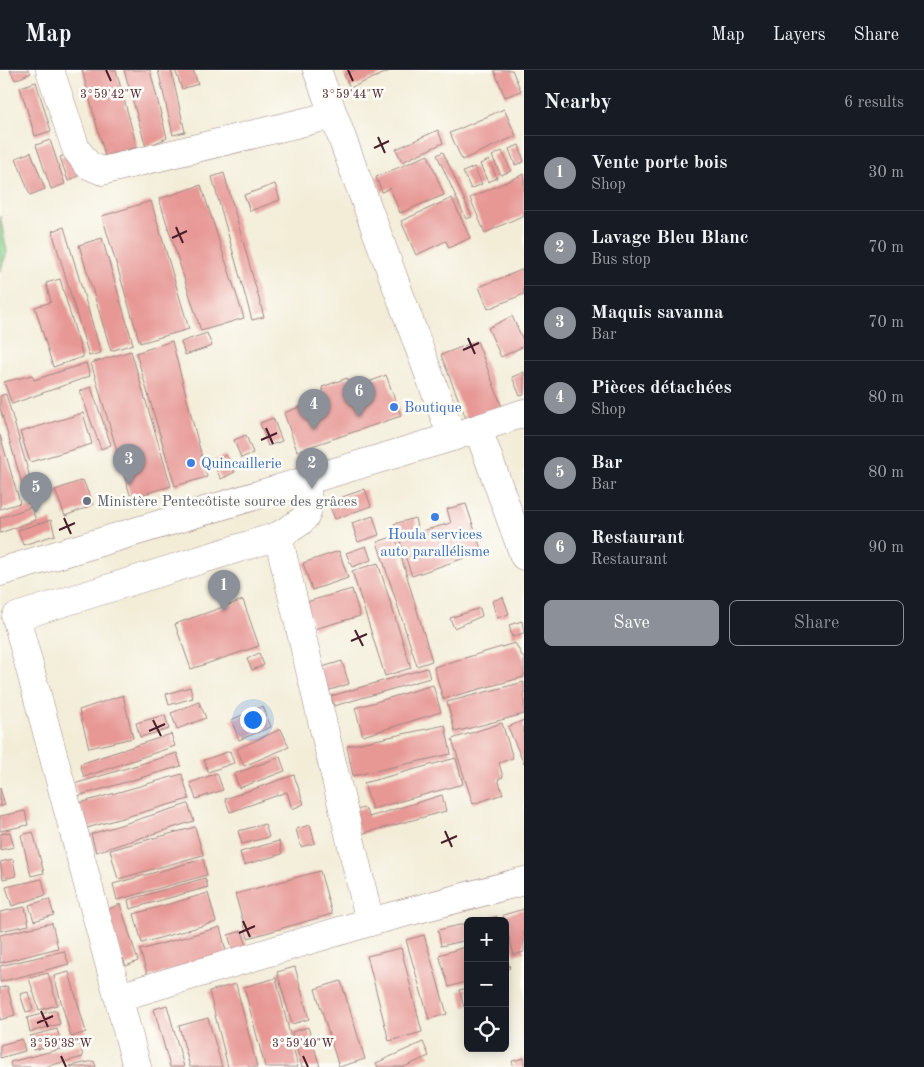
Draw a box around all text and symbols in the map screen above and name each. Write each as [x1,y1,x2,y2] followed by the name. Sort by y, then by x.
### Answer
[25,23,72,47] text: Map
[711,26,745,44] text: Map
[773,26,825,44] text: Layers
[853,26,899,44] text: Share
[80,88,142,101] text: 3°59'42"W
[322,88,384,101] text: 3°59'44"W
[544,92,612,113] text: Nearby
[844,95,904,111] text: 6 results
[591,154,727,173] text: Vente porte bois
[555,165,565,181] text: 1
[868,165,904,181] text: 30 m
[591,177,626,193] text: Shop
[591,229,749,248] text: Lavage Bleu Blanc
[555,240,565,256] text: 2
[868,240,904,256] text: 70 m
[591,252,651,268] text: Bus stop
[591,304,724,323] text: Maquis savanna
[555,315,565,331] text: 3
[868,315,904,331] text: 70 m
[591,327,617,343] text: Bar
[343,376,375,417] pin: 6
[591,379,732,398] text: Pièces détachées
[298,389,330,430] pin: 4
[555,390,565,406] text: 4
[868,390,904,406] text: 80 m
[388,401,400,413] marker: Boutique
[404,401,462,416] place label: Boutique
[591,402,626,418] text: Shop
[113,444,145,485] pin: 3
[296,448,328,489] pin: 2
[591,454,622,473] text: Bar
[185,457,197,469] marker: Quincaillerie
[201,457,282,472] place label: Quincaillerie
[555,465,565,481] text: 5
[868,465,904,481] text: 80 m
[20,472,52,513] pin: 5
[591,477,617,493] text: Bar
[81,495,93,507] marker: Ministère Pentecôtiste source des grâces
[97,495,357,510] place label: Ministère Pentecôtiste source des grâces
[429,511,441,523] marker: Houla services auto parallélisme
[380,528,490,560] place label: Houla services auto parallélisme
[591,529,684,548] text: Restaurant
[555,540,565,556] text: 6
[868,540,904,556] text: 90 m
[591,552,668,568] text: Restaurant
[208,570,240,611] pin: 1
[544,600,719,646] button: Save
[729,600,904,646] button: Share
[240,707,266,733] your location
[464,917,509,1052] map controls
[464,917,509,962] button: +
[464,962,509,1007] button: −
[464,1007,509,1052] button: locate
[30,1037,92,1050] text: 3°59'38"W
[272,1037,334,1050] text: 3°59'40"W

